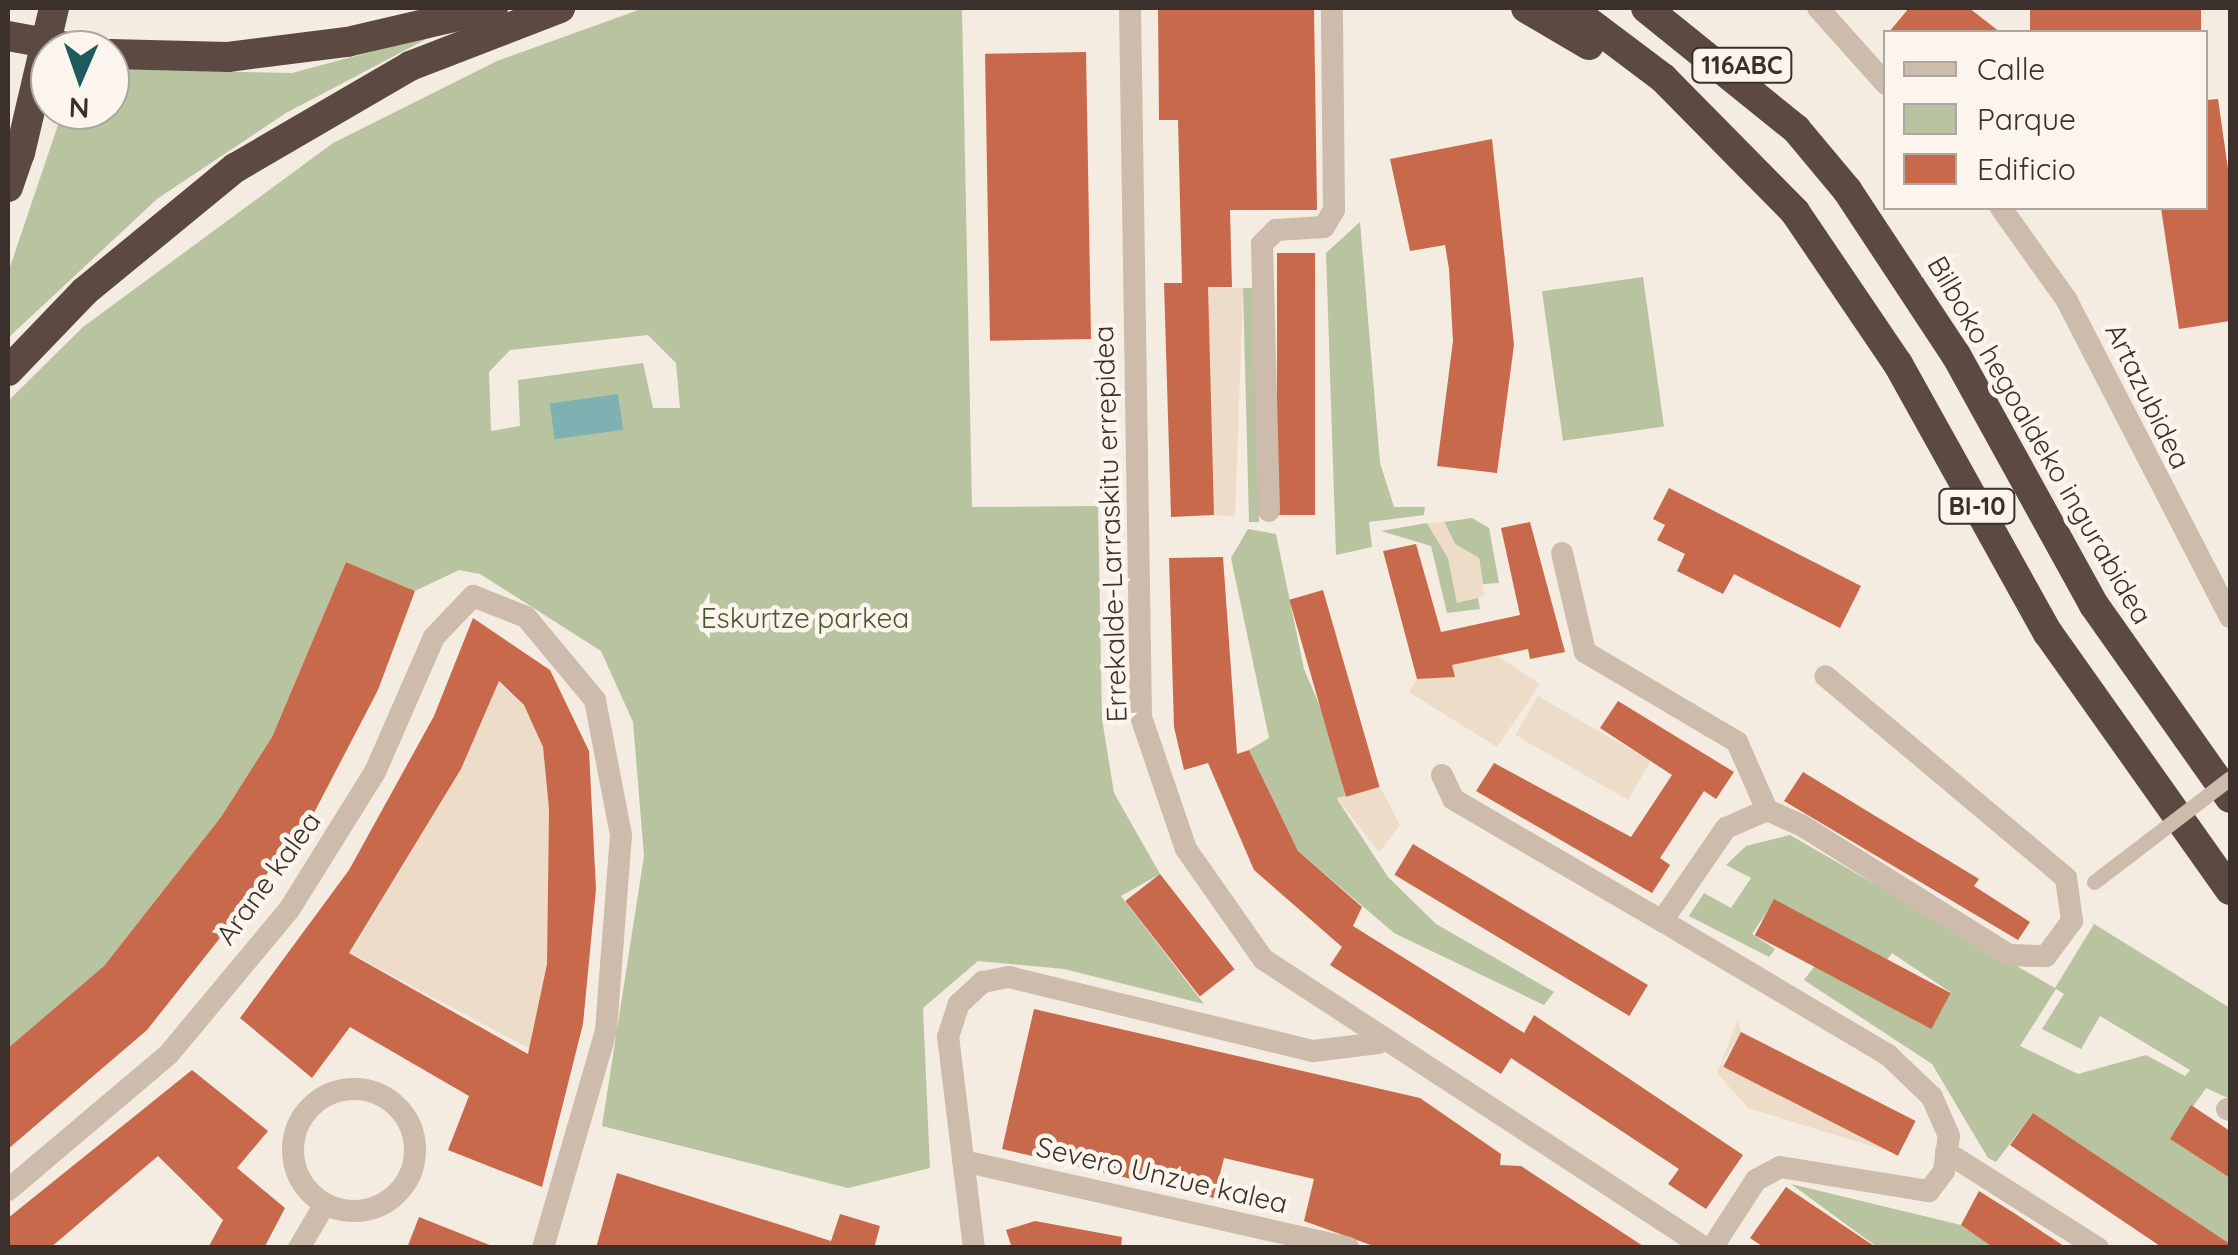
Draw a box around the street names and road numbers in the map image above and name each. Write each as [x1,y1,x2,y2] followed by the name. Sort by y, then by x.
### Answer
[1690,45,1794,85] road number: 116ABC
[1921,250,2159,630] street label: Bilboko hegoaldeko ingurabidea
[2098,318,2198,474] street label: Artazubidea
[1086,325,1134,723] street label: Errekalde-Larraskitu errepidea
[1937,486,2017,526] road number: BI-10
[209,805,327,951] street label: Arane kalea
[1033,1130,1291,1220] street label: Severo Unzue kalea

